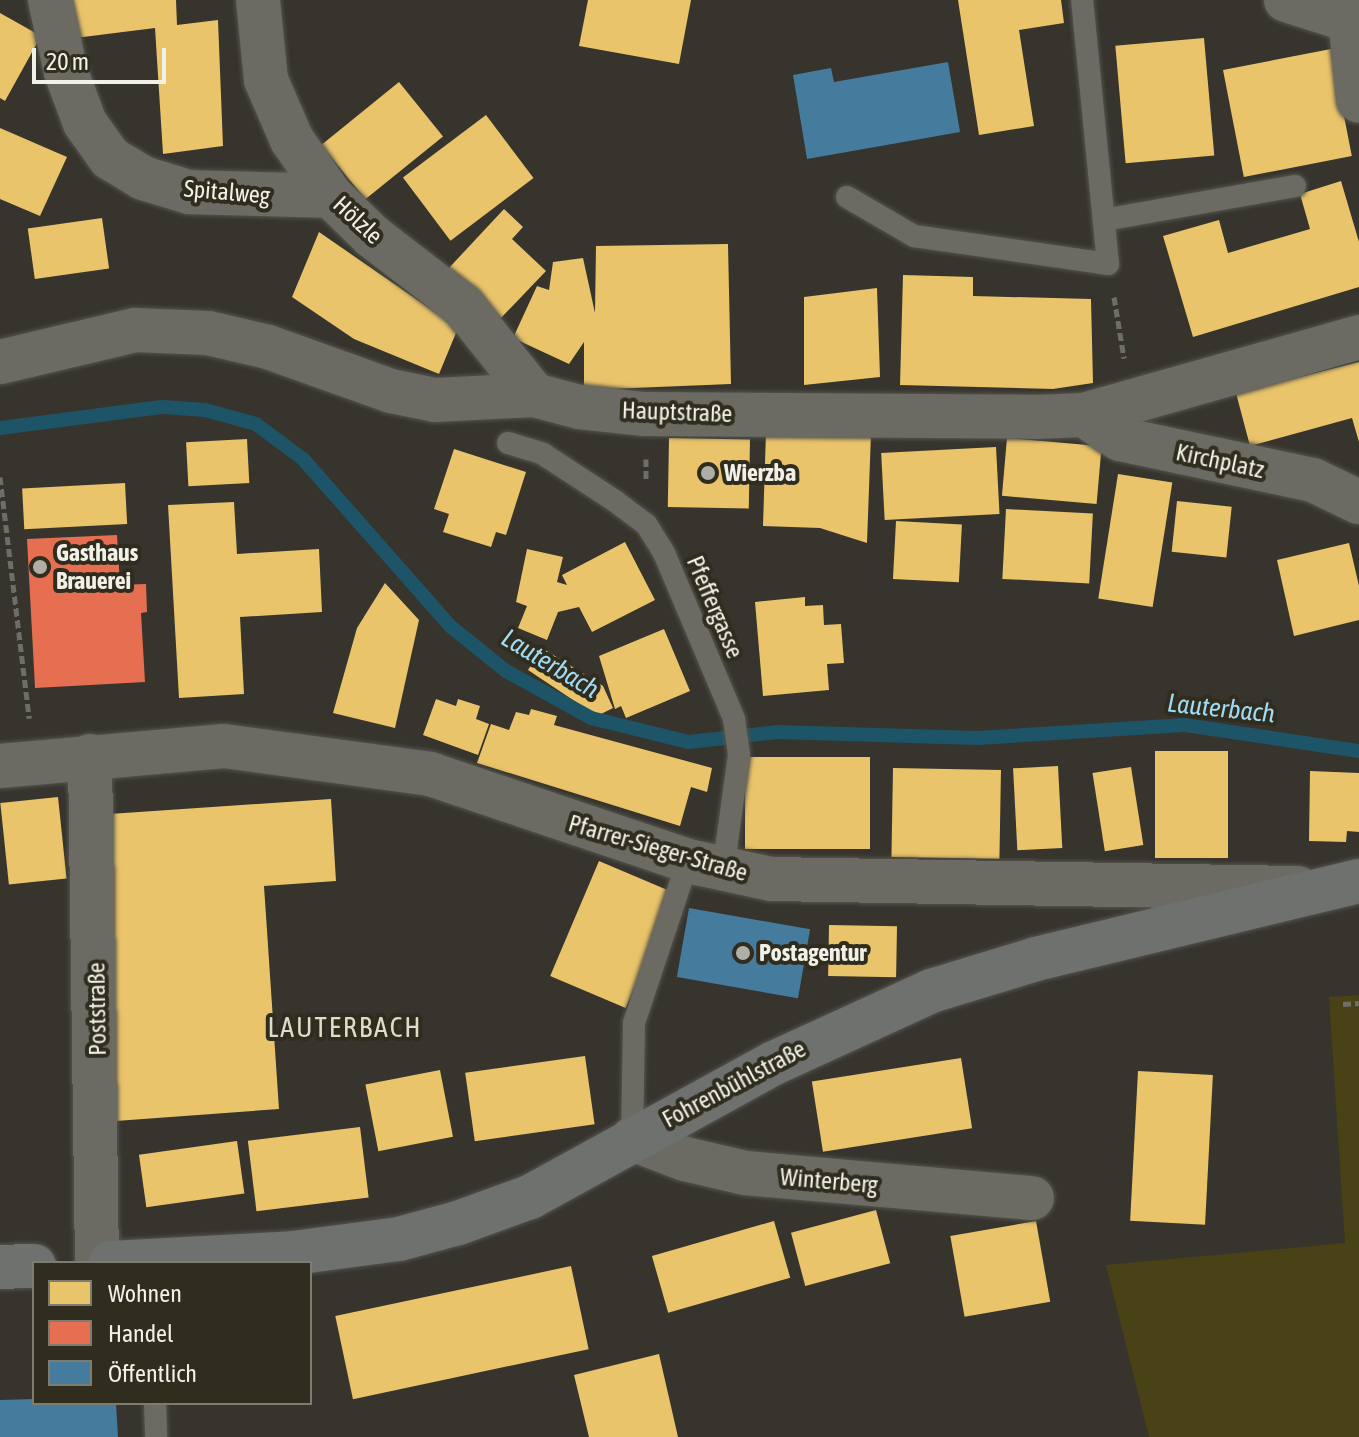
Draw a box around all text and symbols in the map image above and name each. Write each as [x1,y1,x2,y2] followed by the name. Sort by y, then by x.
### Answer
[36,32,170,82] scale bar
[46,48,89,75] text: 20 m
[183,174,271,210] street label: Spitalweg
[327,190,389,250] street label: Hölzle
[621,396,733,428] street label: Hauptstraße
[1173,438,1267,484] street label: Kirchplatz
[724,459,796,487] place label: Wierzba
[699,464,717,482] marker: Wierzba
[56,539,138,595] place label: Gasthaus Brauerei
[681,551,749,663] street label: Pfeffergasse
[31,558,49,576] marker: Gasthaus Brauerei
[496,623,604,705] water label: Lauterbach
[1166,688,1276,730] water label: Lauterbach
[565,809,751,887] street label: Pfarrer-Sieger-Straße
[759,939,866,967] place label: Postagentur
[734,944,752,962] marker: Postagentur
[82,962,112,1056] street label: Poststraße
[267,1010,423,1044] district label: LAUTERBACH
[657,1034,811,1134] street label: Fohrenbühlstraße
[779,1162,879,1200] street label: Winterberg
[32,1261,312,1405] legend
[108,1280,182,1307] text: Wohnen
[108,1320,173,1347] text: Handel
[108,1360,197,1387] text: Öffentlich

